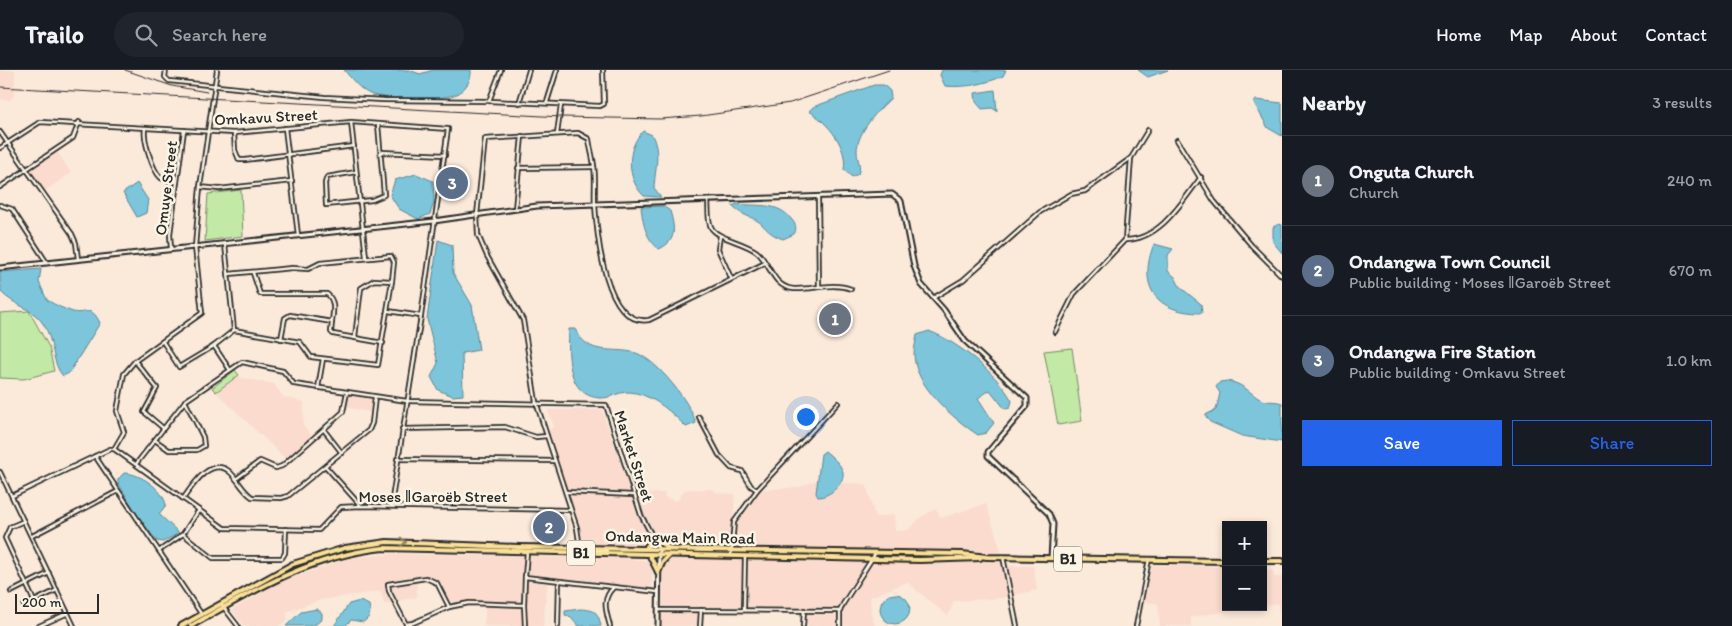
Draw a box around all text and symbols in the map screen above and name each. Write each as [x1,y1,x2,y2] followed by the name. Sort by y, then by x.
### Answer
[114,12,464,57] search box
[25,20,84,49] text: Trailo
[132,21,160,49] icon: search
[172,23,267,46] text: Search here
[1436,24,1482,46] text: Home
[1510,24,1543,46] text: Map
[1571,24,1617,46] text: About
[1645,24,1707,46] text: Contact
[1302,90,1366,115] text: Nearby
[1652,93,1712,112] text: 3 results
[214,105,318,129] street label: Omkavu Street
[151,140,181,236] street label: Omuye Street
[1349,160,1474,183] text: Onguta Church
[436,164,468,202] pin: 3
[1314,171,1322,190] text: 1
[1667,171,1712,190] text: 240 m
[1349,183,1399,202] text: Church
[1349,250,1550,273] text: Ondangwa Town Council
[1314,261,1322,280] text: 2
[1669,261,1712,280] text: 670 m
[1349,273,1611,292] text: Public building · Moses ǁGaroëb Street
[819,300,851,338] pin: 1
[1349,340,1536,363] text: Ondangwa Fire Station
[1314,351,1322,370] text: 3
[1666,351,1712,370] text: 1.0 km
[1349,363,1566,382] text: Public building · Omkavu Street
[793,404,819,430] your location
[610,408,658,504] street label: Market Street
[1302,420,1502,466] button: Save
[1512,420,1712,466] button: Share
[359,487,507,506] street label: Moses ǁGaroëb Street
[533,508,565,546] pin: 2
[1222,521,1267,611] map controls
[1222,521,1267,566] button: +
[605,526,755,548] street label: Ondangwa Main Road
[400,537,407,547] one-way arrow
[567,540,595,566] road number: B1
[1054,546,1082,572] road number: B1
[1222,566,1267,611] button: −
[15,591,99,614] scale bar
[22,594,62,611] text: 200 m

